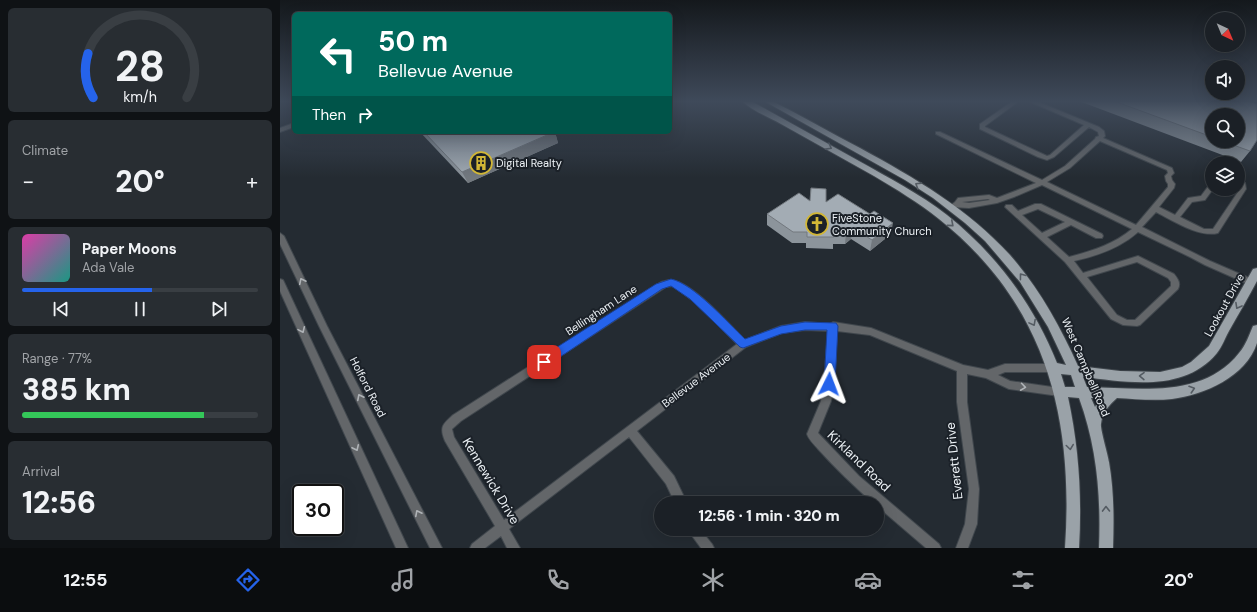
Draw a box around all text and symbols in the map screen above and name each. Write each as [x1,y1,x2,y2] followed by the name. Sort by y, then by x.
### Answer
[1205,12,1245,52] north arrow
[1205,12,1245,196] map controls
[378,23,448,60] text: 50 m
[312,28,364,80] icon: left
[115,40,165,94] text: 28
[378,59,513,83] text: Bellevue Avenue
[1205,60,1245,100] button: sound
[123,88,157,106] text: km/h
[354,104,376,126] icon: right
[312,105,346,125] text: Then
[1205,108,1245,148] button: search
[22,142,68,159] text: Climate
[825,143,832,150] one-way arrow
[468,150,494,176] building icon: Digital Realty
[496,156,562,170] place label: Digital Realty
[1205,156,1245,196] button: layers
[115,162,165,201] text: 20°
[22,167,34,196] text: −
[246,167,258,196] text: +
[915,182,922,189] one-way arrow
[804,211,830,237] church icon: FiveStone Community Church
[832,211,932,238] place label: FiveStone Community Church
[946,219,953,226] one-way arrow
[82,239,177,259] text: Paper Moons
[82,259,134,276] text: Ada Vale
[1201,271,1247,339] street label: Lookout Drive
[1020,274,1027,281] one-way arrow
[299,278,307,285] one-way arrow
[563,282,639,338] street label: Bellingham Lane
[50,298,72,320] icon: previous
[129,298,151,320] icon: pause
[208,298,230,320] icon: next
[1236,302,1243,309] one-way arrow
[1059,315,1113,419] street label: West Campbell Road
[1028,319,1036,326] one-way arrow
[297,327,305,334] one-way arrow
[527,345,561,379] pin
[22,350,92,367] text: Range · 77%
[659,350,733,410] street label: Bellevue Avenue
[533,351,555,373] icon: arrive
[347,355,389,420] street label: Holford Road
[808,363,850,405] position arrow
[22,370,131,409] text: 385 km
[1139,372,1145,380] one-way arrow
[1020,382,1026,391] one-way arrow
[1189,386,1196,394] one-way arrow
[357,394,365,401] one-way arrow
[942,422,966,500] street label: Everett Drive
[824,427,894,495] street label: Kirkland Road
[459,435,523,527] street label: Kennewick Drive
[1065,444,1074,450] one-way arrow
[352,445,360,452] one-way arrow
[22,463,60,480] text: Arrival
[22,483,96,522] text: 12:56
[292,484,344,536] speed limit sign: 30
[698,506,840,526] text: 12:56 · 1 min · 320 m
[1102,506,1110,512] one-way arrow
[416,510,423,517] one-way arrow
[234,566,262,594] icon: directions
[389,566,417,594] icon: music
[544,566,572,594] icon: phone
[699,566,727,594] icon: climate
[854,566,882,594] icon: car
[1009,566,1037,594] icon: filters
[63,568,107,592] text: 12:55
[1164,568,1193,592] text: 20°

